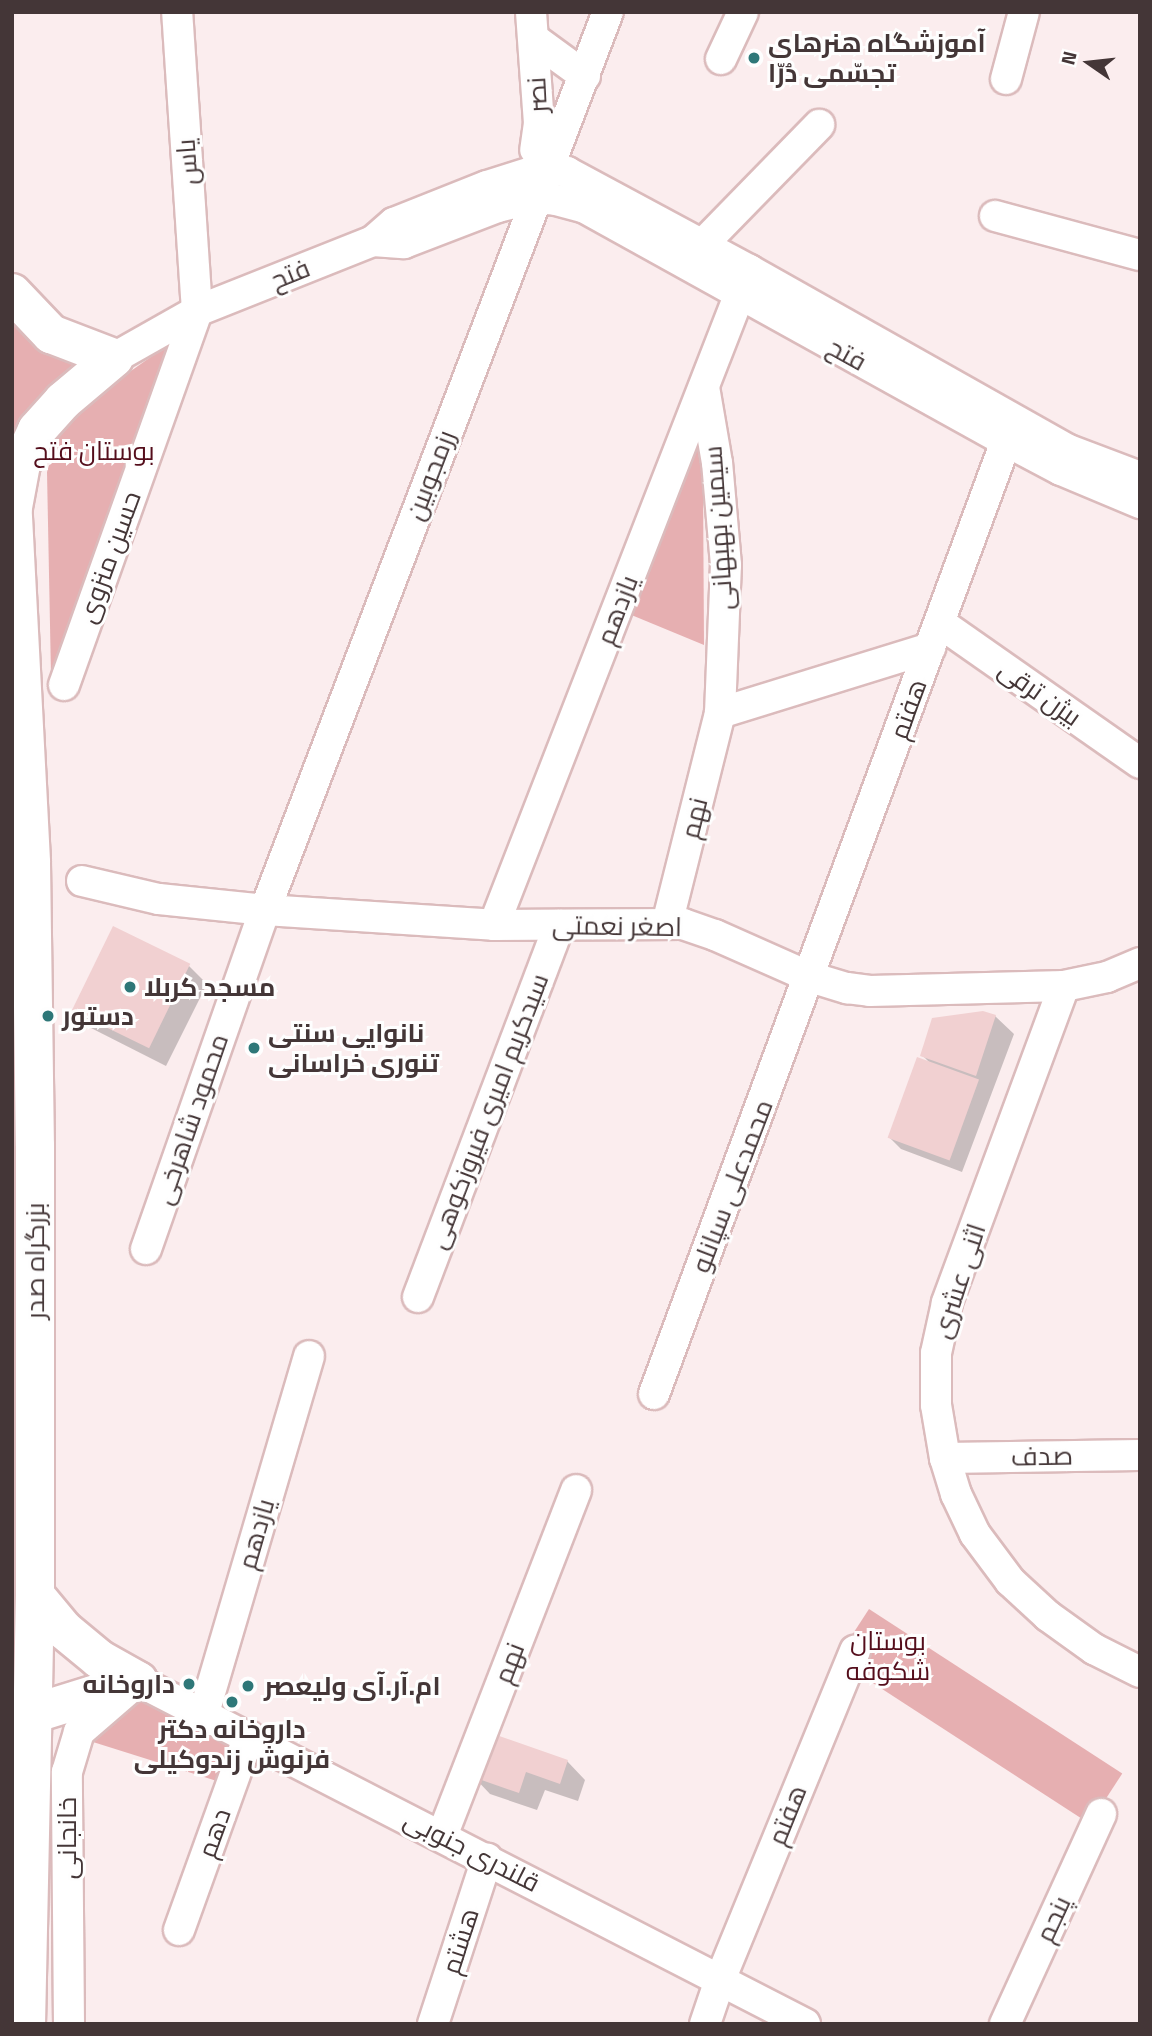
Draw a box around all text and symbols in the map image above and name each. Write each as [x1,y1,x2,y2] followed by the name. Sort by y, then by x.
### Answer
[768,27,986,88] place label: آموزشگاه هنرهای تجسّمی دُرّا
[1054,28,1124,98] north arrow
[1052,48,1084,68] text: N
[746,50,762,66] marker: آموزشگاه هنرهای تجسّمی دُرّا
[520,76,554,114] street label: نصر
[170,138,204,186] street label: یاس
[266,252,314,296] street label: فتح
[822,331,872,377] street label: فتح
[399,426,461,524] street label: رزمجوبین
[33,435,155,467] park label: بوستان فتح
[697,445,739,611] street label: سیمین بهبهانی
[71,487,147,627] street label: حسین منزوی
[590,571,644,649] street label: یازدهم
[993,653,1087,733] street label: بیژن ترقی
[883,674,933,744] street label: هفتم
[674,794,714,842] street label: نهم
[552,909,682,943] street label: اصغر نعمتی
[421,969,555,1253] street label: سیدکریم امیری فیروزکوهی
[144,971,276,1003] place label: مسجد کربلا
[122,979,138,995] marker: مسجد کربلا
[62,1000,134,1032] place label: دستور
[40,1008,56,1024] marker: دستور
[268,1017,439,1078] place label: نانوایی سنتی تنوری خراسانی
[147,1030,235,1208] street label: محمود شاهرخی
[246,1040,262,1056] marker: نانوایی سنتی تنوری خراسانی
[685,1095,779,1277] street label: محمدعلی سپانلو
[19,1203,51,1319] street label: بزرگراه صدر
[926,1220,992,1342] street label: اثنی عشری
[1011,1440,1073,1472] street label: صدف
[231,1495,281,1573] street label: یازدهم
[846,1625,930,1686] park label: بوستان شکوفه
[487,1638,531,1688] street label: نهم
[82,1668,175,1700] place label: داروخانه
[264,1670,441,1702] place label: ام.آر.آی ولیعصر
[181,1676,197,1692] marker: داروخانه
[238,1676,258,1696] marker: ام.آر.آی ولیعصر
[224,1694,240,1710] marker: داروخانه دکتر فرنوش زندوکیلی
[134,1713,330,1774] place label: داروخانه دکتر فرنوش زندوکیلی
[761,1780,813,1850] street label: هفتم
[51,1797,83,1879] street label: خانجانی
[399,1803,545,1899] street label: قلندری جنوبی
[191,1804,237,1862] street label: دهم
[1029,1891,1077,1947] street label: پنجم
[435,1904,485,1978] street label: هشتم

